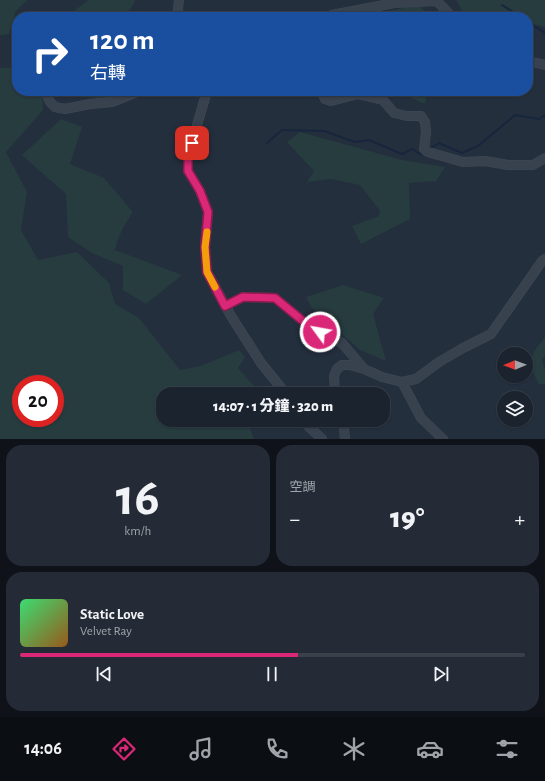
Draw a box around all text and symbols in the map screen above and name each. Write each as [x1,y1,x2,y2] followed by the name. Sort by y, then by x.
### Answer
[90,27,155,55] text: 120 m
[24,28,76,80] icon: right
[90,65,126,83] text: 右轉
[175,126,209,160] pin
[181,132,203,154] icon: arrive
[299,311,341,353] position arrow
[497,347,533,383] north arrow
[497,347,533,427] map controls
[12,375,64,427] speed limit sign: 20
[497,391,533,427] button: layers
[213,399,333,414] text: 14:07 · 1 分鐘 · 320 m
[116,472,160,524] text: 16
[290,481,316,494] text: 空調
[390,503,424,533] text: 19°
[290,508,300,530] text: −
[514,508,525,530] text: +
[124,525,151,538] text: km/h
[80,607,144,622] text: Static Love
[80,625,132,638] text: Velvet Ray
[93,663,115,685] icon: previous
[261,663,283,685] icon: pause
[430,663,452,685] icon: next
[110,735,138,763] icon: directions
[187,735,215,763] icon: music
[263,735,291,763] icon: phone
[340,735,368,763] icon: climate
[416,735,444,763] icon: car
[493,735,521,763] icon: filters
[24,740,62,758] text: 14:06

